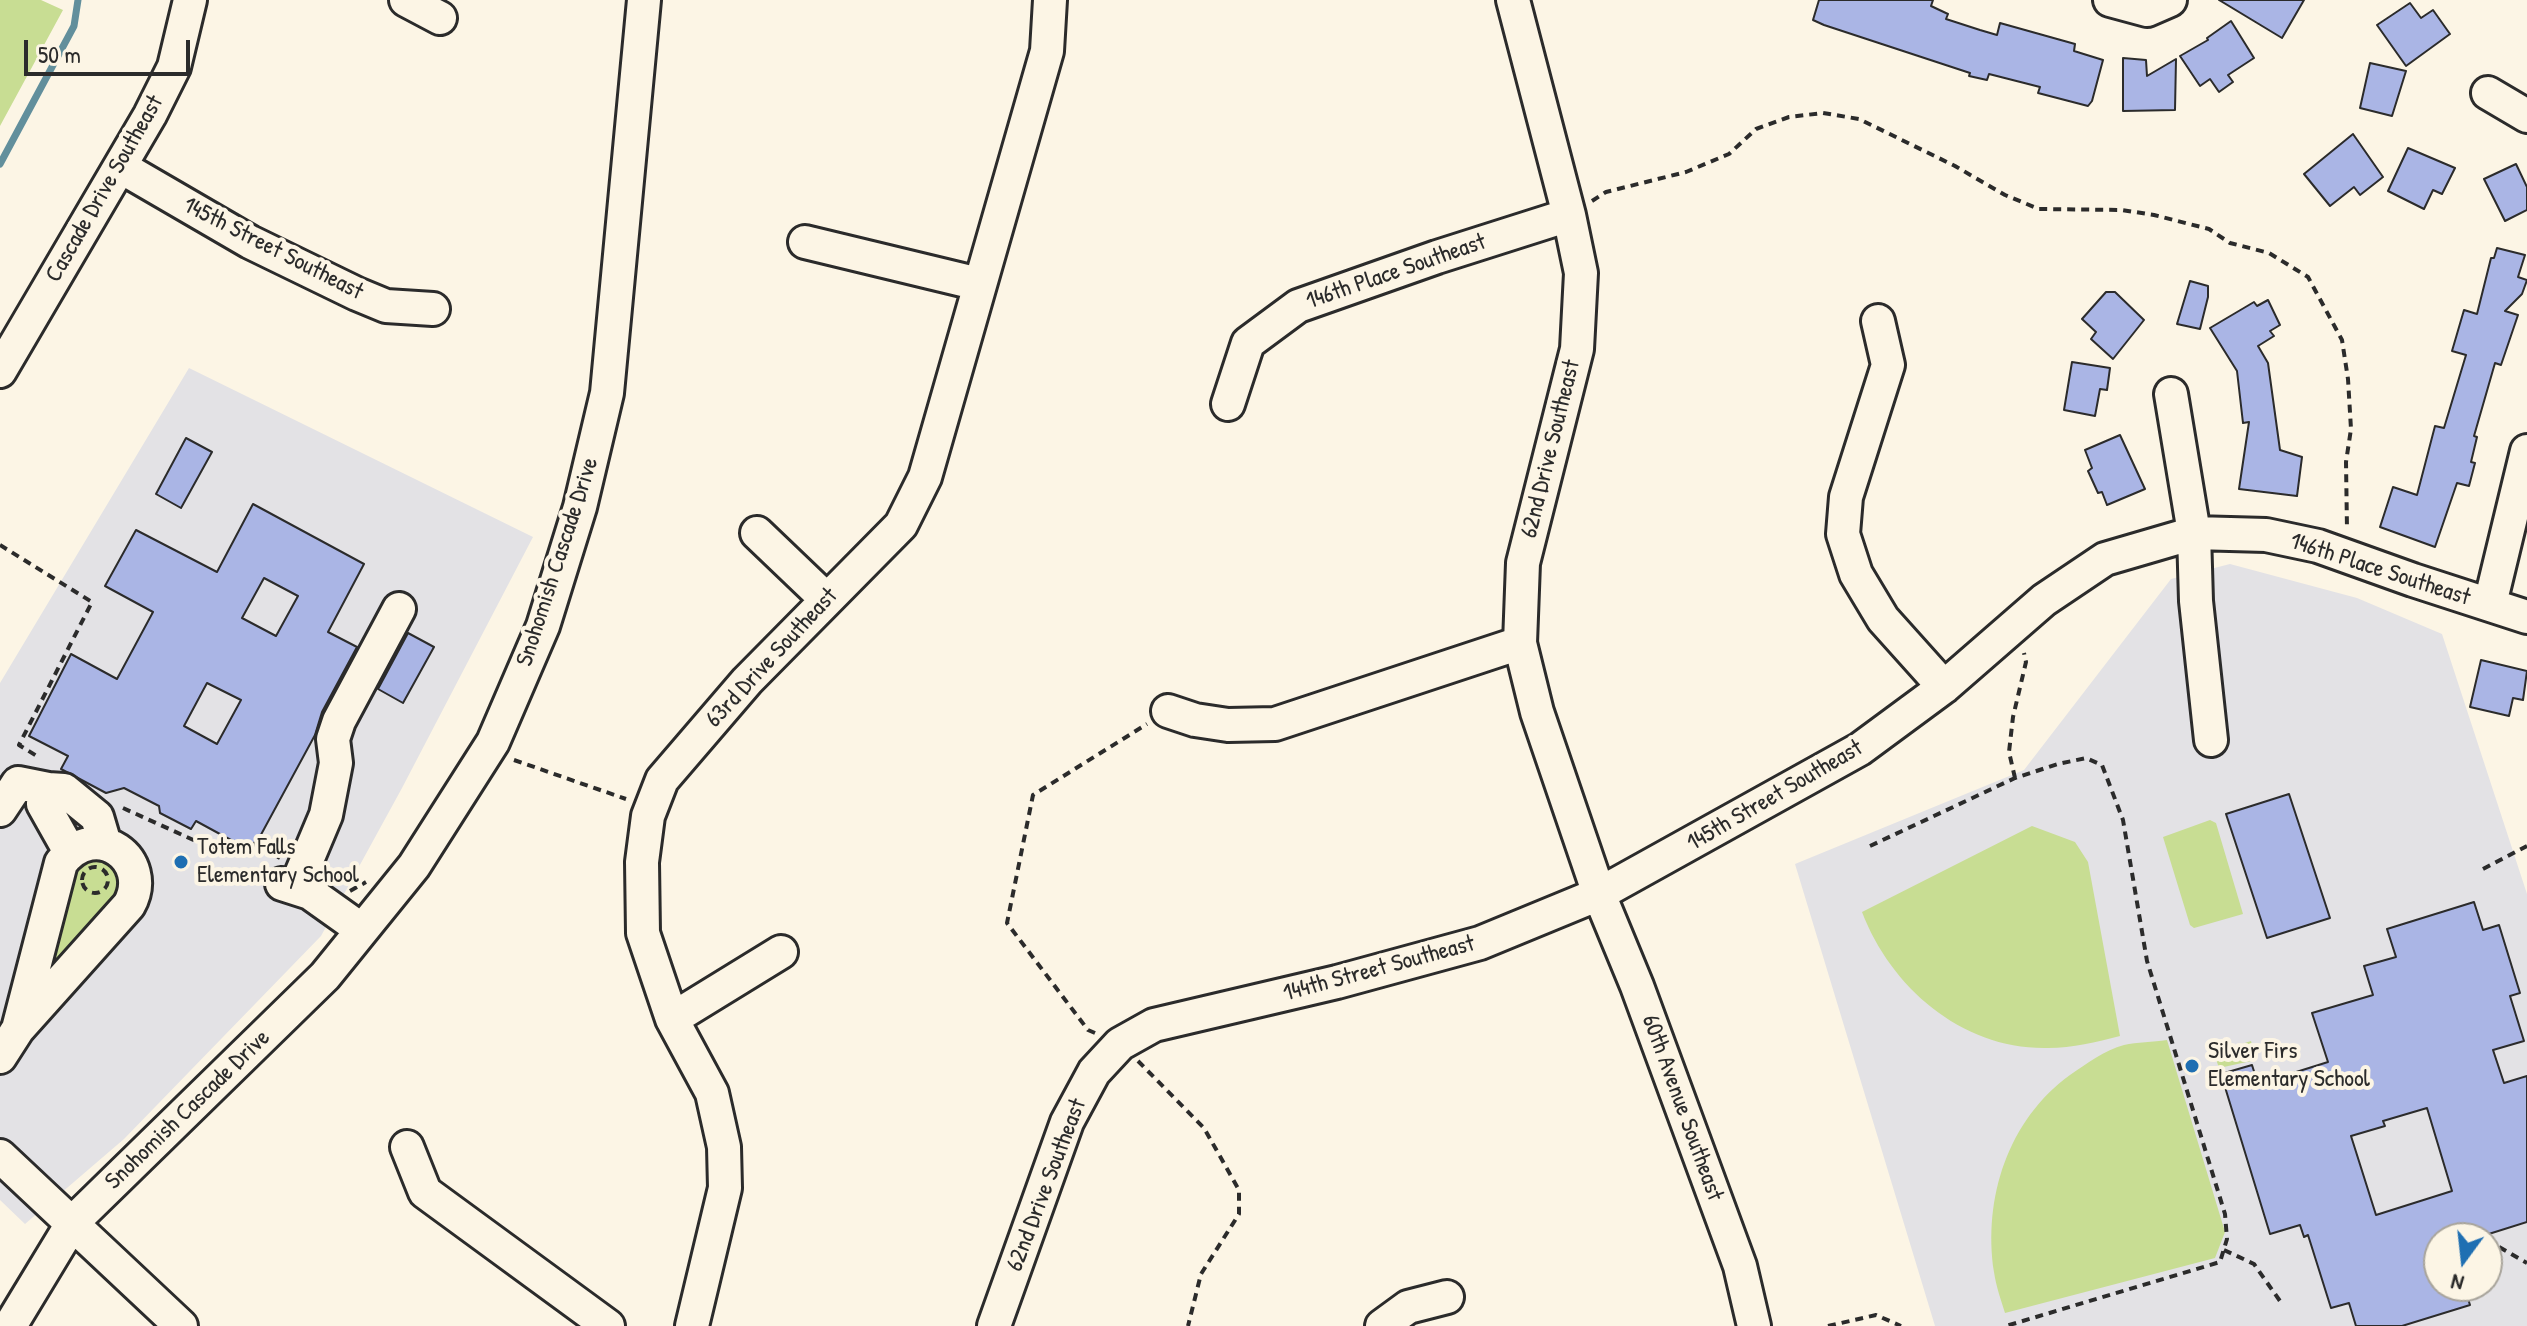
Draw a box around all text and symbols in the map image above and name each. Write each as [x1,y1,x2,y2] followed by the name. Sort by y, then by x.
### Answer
[28,24,194,74] scale bar
[38,38,81,70] text: 50 m
[40,91,170,287] street label: Cascade Drive Southeast
[178,191,368,307] street label: 145th Street Southeast
[1302,228,1490,316] street label: 146th Place Southeast
[1515,357,1587,541] street label: 62nd Drive Southeast
[511,454,605,670] street label: Snohomish Cascade Drive
[2286,527,2474,613] street label: 146th Place Southeast
[700,582,844,734] street label: 63rd Drive Southeast
[1682,734,1868,858] street label: 145th Street Southeast
[197,834,359,890] place label: Totem Falls Elementary School
[172,853,190,871] marker: Totem Falls Elementary School
[1280,930,1478,1008] street label: 144th Street Southeast
[1635,1011,1729,1205] street label: 60th Avenue Southeast
[100,1024,276,1196] street label: Snohomish Cascade Drive
[2208,1038,2370,1094] place label: Silver Firs Elementary School
[2183,1057,2201,1075] marker: Silver Firs Elementary School
[1001,1095,1093,1275] street label: 62nd Drive Southeast
[2423,1222,2503,1302] north arrow
[2448,1267,2467,1299] text: N

